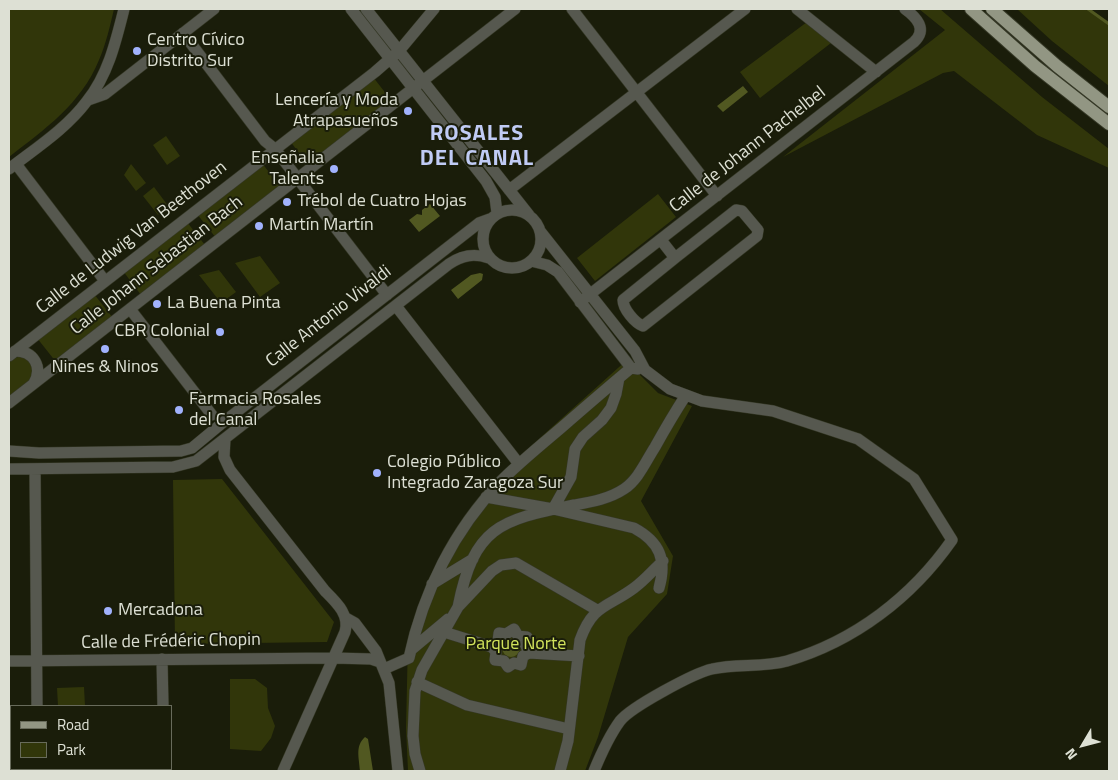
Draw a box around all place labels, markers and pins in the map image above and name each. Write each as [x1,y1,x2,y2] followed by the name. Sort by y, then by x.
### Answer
[147,30,245,72] place label: Centro Cívico Distrito Sur
[131,45,143,57] marker: Centro Cívico Distrito Sur
[275,90,398,132] place label: Lencería y Moda Atrapasueños
[402,105,414,117] marker: Lencería y Moda Atrapasueños
[251,148,324,190] place label: Enseñalia Talents
[328,163,340,175] marker: Enseñalia Talents
[297,191,467,213] place label: Trébol de Cuatro Hojas
[281,196,293,208] marker: Trébol de Cuatro Hojas
[269,215,374,237] place label: Martín Martín
[253,220,265,232] marker: Martín Martín
[167,293,281,315] place label: La Buena Pinta
[151,298,163,310] marker: La Buena Pinta
[115,321,210,343] place label: CBR Colonial
[214,326,226,338] marker: CBR Colonial
[99,343,111,355] marker: Nines & Ninos
[51,357,159,379] place label: Nines & Ninos
[189,389,321,432] place label: Farmacia Rosales del Canal
[173,404,185,416] marker: Farmacia Rosales del Canal
[387,452,563,494] place label: Colegio Público Integrado Zaragoza Sur
[371,467,383,479] marker: Colegio Público Integrado Zaragoza Sur
[118,600,203,622] place label: Mercadona
[102,605,114,617] marker: Mercadona

